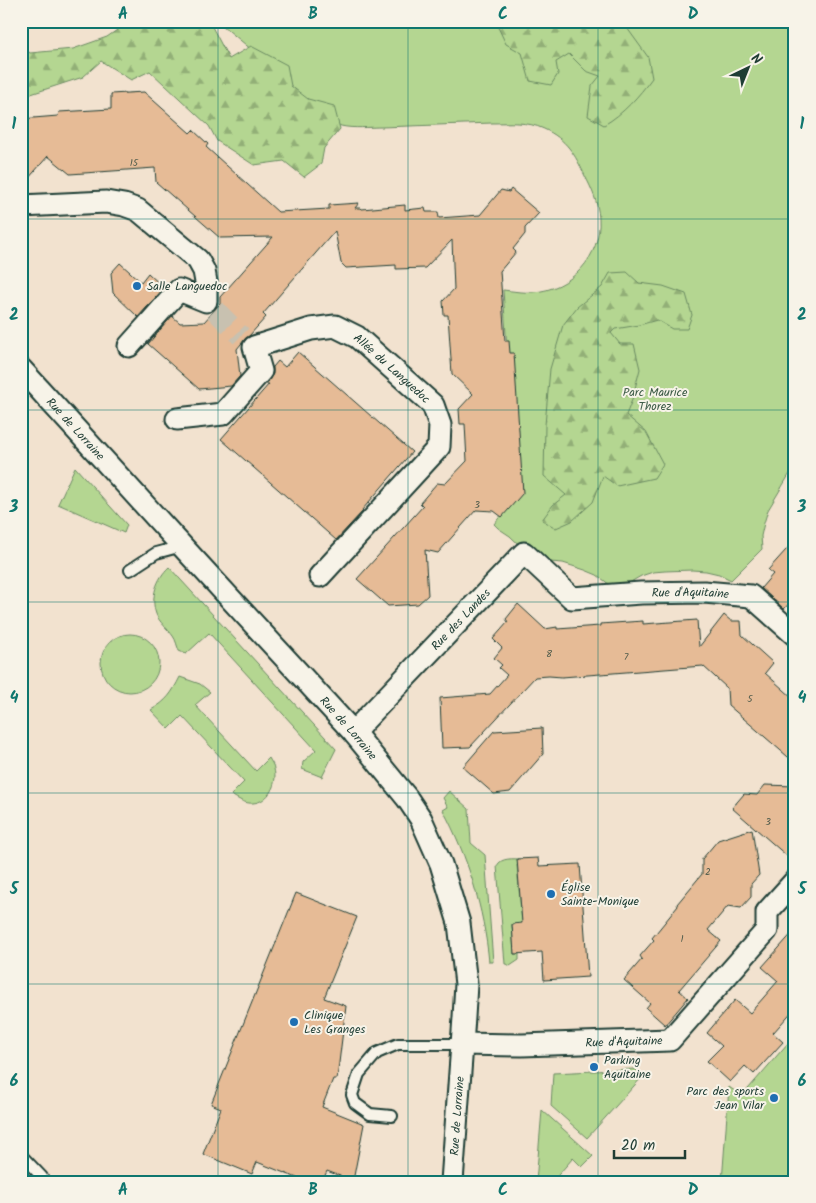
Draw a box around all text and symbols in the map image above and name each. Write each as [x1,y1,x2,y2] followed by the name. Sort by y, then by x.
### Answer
[118,2,128,27] text: A
[308,2,318,27] text: B
[498,2,508,27] text: C
[688,2,699,27] text: D
[724,42,774,92] north arrow
[745,48,767,70] text: N
[12,112,17,137] text: 1
[800,112,805,137] text: 1
[130,155,139,171] house number: 15
[147,277,227,296] place label: Salle Languedoc
[131,280,143,292] marker: Salle Languedoc
[9,303,19,328] text: 2
[797,303,807,328] text: 2
[349,329,434,408] street label: Allée du Languedoc
[623,383,688,416] park label: Parc Maurice Thorez
[41,393,109,465] street label: Rue de Lorraine
[9,495,19,520] text: 3
[797,495,807,520] text: 3
[474,497,480,513] house number: 3
[652,583,730,604] street label: Rue d'Aquitaine
[427,584,495,655] street label: Rue des Landes
[546,646,553,662] house number: 8
[624,649,629,665] house number: 7
[10,686,19,711] text: 4
[798,686,807,711] text: 4
[747,691,753,707] house number: 5
[315,692,382,765] street label: Rue de Lorraine
[765,814,771,830] house number: 3
[705,864,711,880] house number: 2
[9,877,20,902] text: 5
[797,877,808,902] text: 5
[561,878,639,911] place label: Église Sainte-Monique
[545,888,557,900] marker: Église Sainte-Monique
[680,931,684,947] house number: 1
[304,1006,365,1039] place label: Clinique Les Granges
[288,1016,300,1028] marker: Clinique Les Granges
[585,1031,664,1053] street label: Rue d'Aquitaine
[604,1051,651,1084] place label: Parking Aquitaine
[588,1061,600,1073] marker: Parking Aquitaine
[10,1069,19,1094] text: 6
[798,1069,807,1094] text: 6
[445,1075,470,1156] street label: Rue de Lorraine
[686,1082,765,1115] place label: Parc des sports Jean Vilar
[768,1092,780,1104] marker: Parc des sports Jean Vilar
[614,1128,685,1160] scale bar
[621,1134,655,1158] text: 20 m
[118,1178,128,1203] text: A
[308,1178,318,1203] text: B
[498,1178,508,1203] text: C
[688,1178,699,1203] text: D

